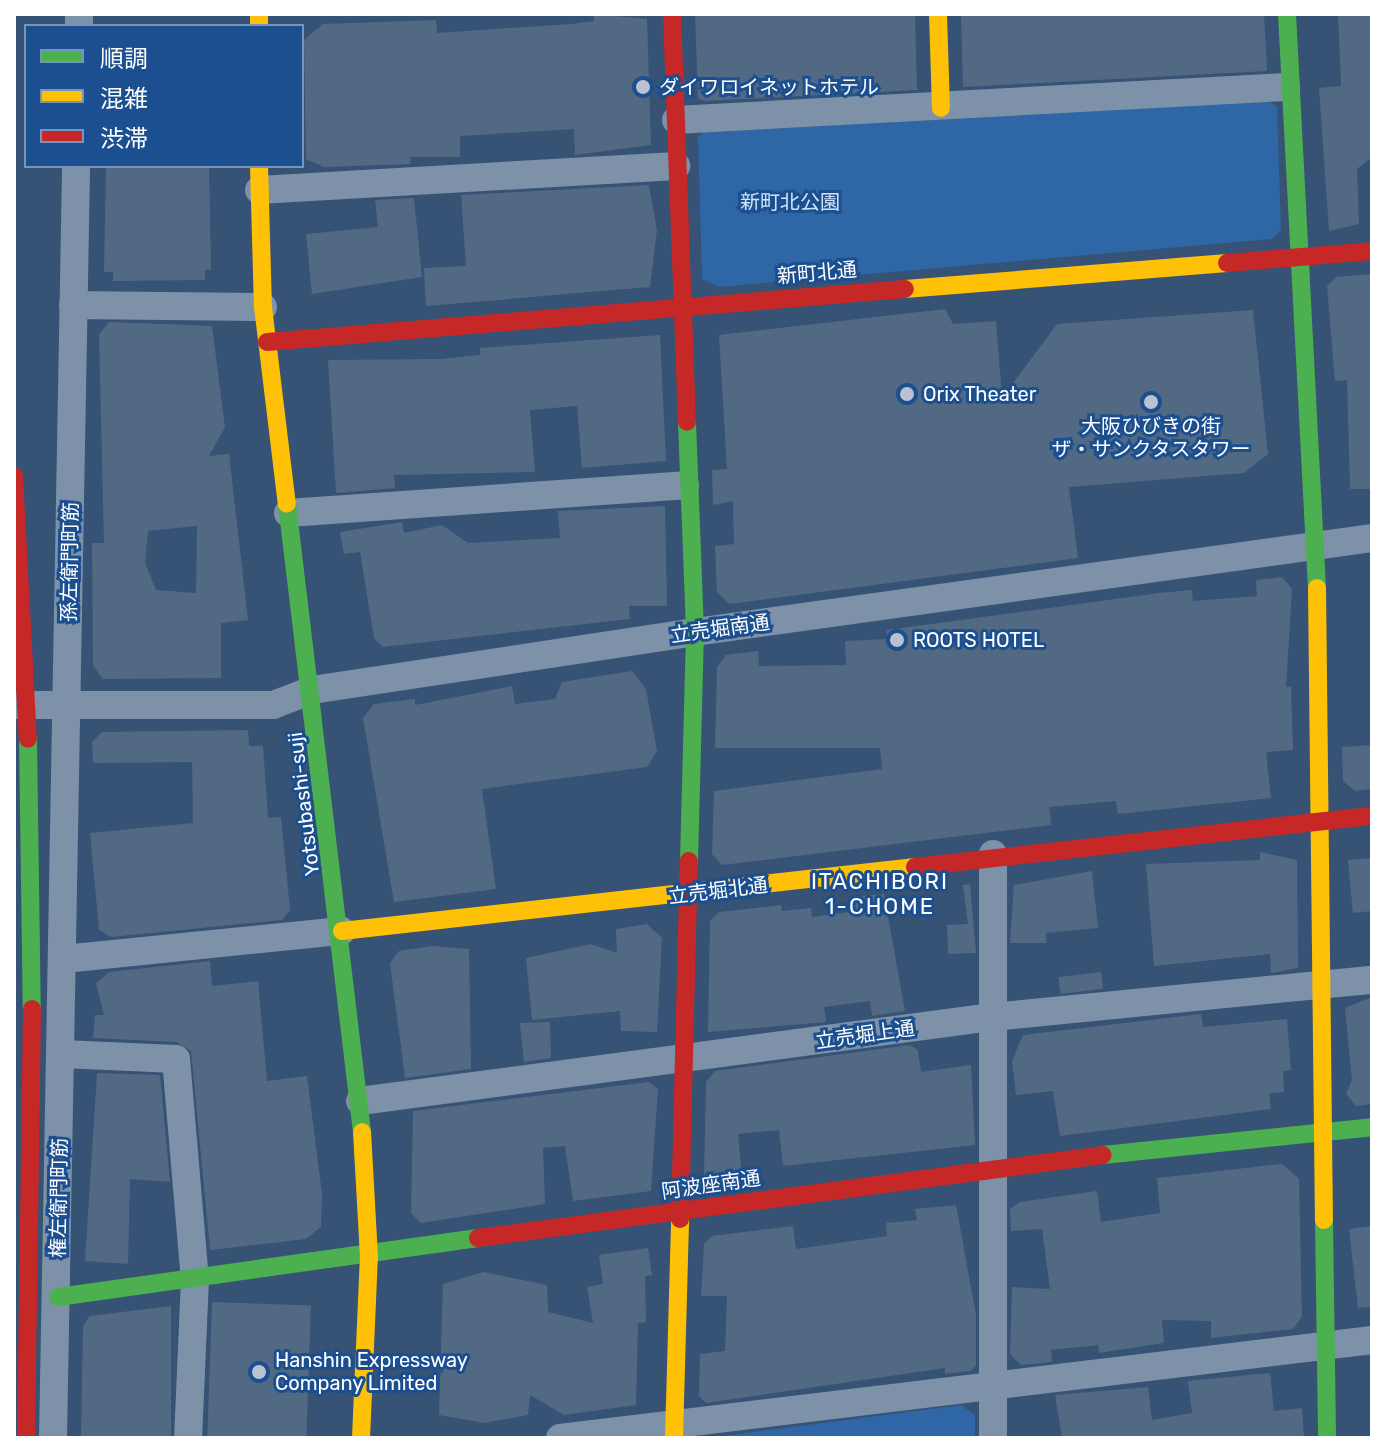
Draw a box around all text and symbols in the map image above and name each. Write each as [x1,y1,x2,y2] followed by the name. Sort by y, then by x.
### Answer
[24,24,304,168] legend
[100,45,148,73] text: 順調
[659,75,879,99] place label: ダイワロイネットホテル
[634,78,652,96] marker: ダイワロイネットホテル
[100,85,148,113] text: 混雑
[100,125,148,153] text: 渋滞
[740,190,840,214] park label: 新町北公園
[776,258,858,288] street label: 新町北通
[923,382,1037,406] place label: Orix Theater
[898,385,916,403] marker: Orix Theater
[1142,393,1160,411] marker: 大阪ひびきの街 ザ・サンクタスタワー
[1051,414,1251,461] place label: 大阪ひびきの街 ザ・サンクタスタワー
[57,502,83,622] street label: 孫左衛門町筋
[669,610,771,648] street label: 立売堀南通
[913,628,1044,652] place label: ROOTS HOTEL
[888,631,906,649] marker: ROOTS HOTEL
[283,731,325,877] street label: Yotsubashi-suji
[811,868,949,920] district label: ITACHIBORI 1-CHOME
[667,873,769,909] street label: 立売堀北通
[814,1016,916,1054] street label: 立売堀上通
[46,1138,72,1258] street label: 権左衛門町筋
[660,1166,762,1204] street label: 阿波座南通
[275,1348,468,1395] place label: Hanshin Expressway Company Limited
[250,1363,268,1381] marker: Hanshin Expressway Company Limited

